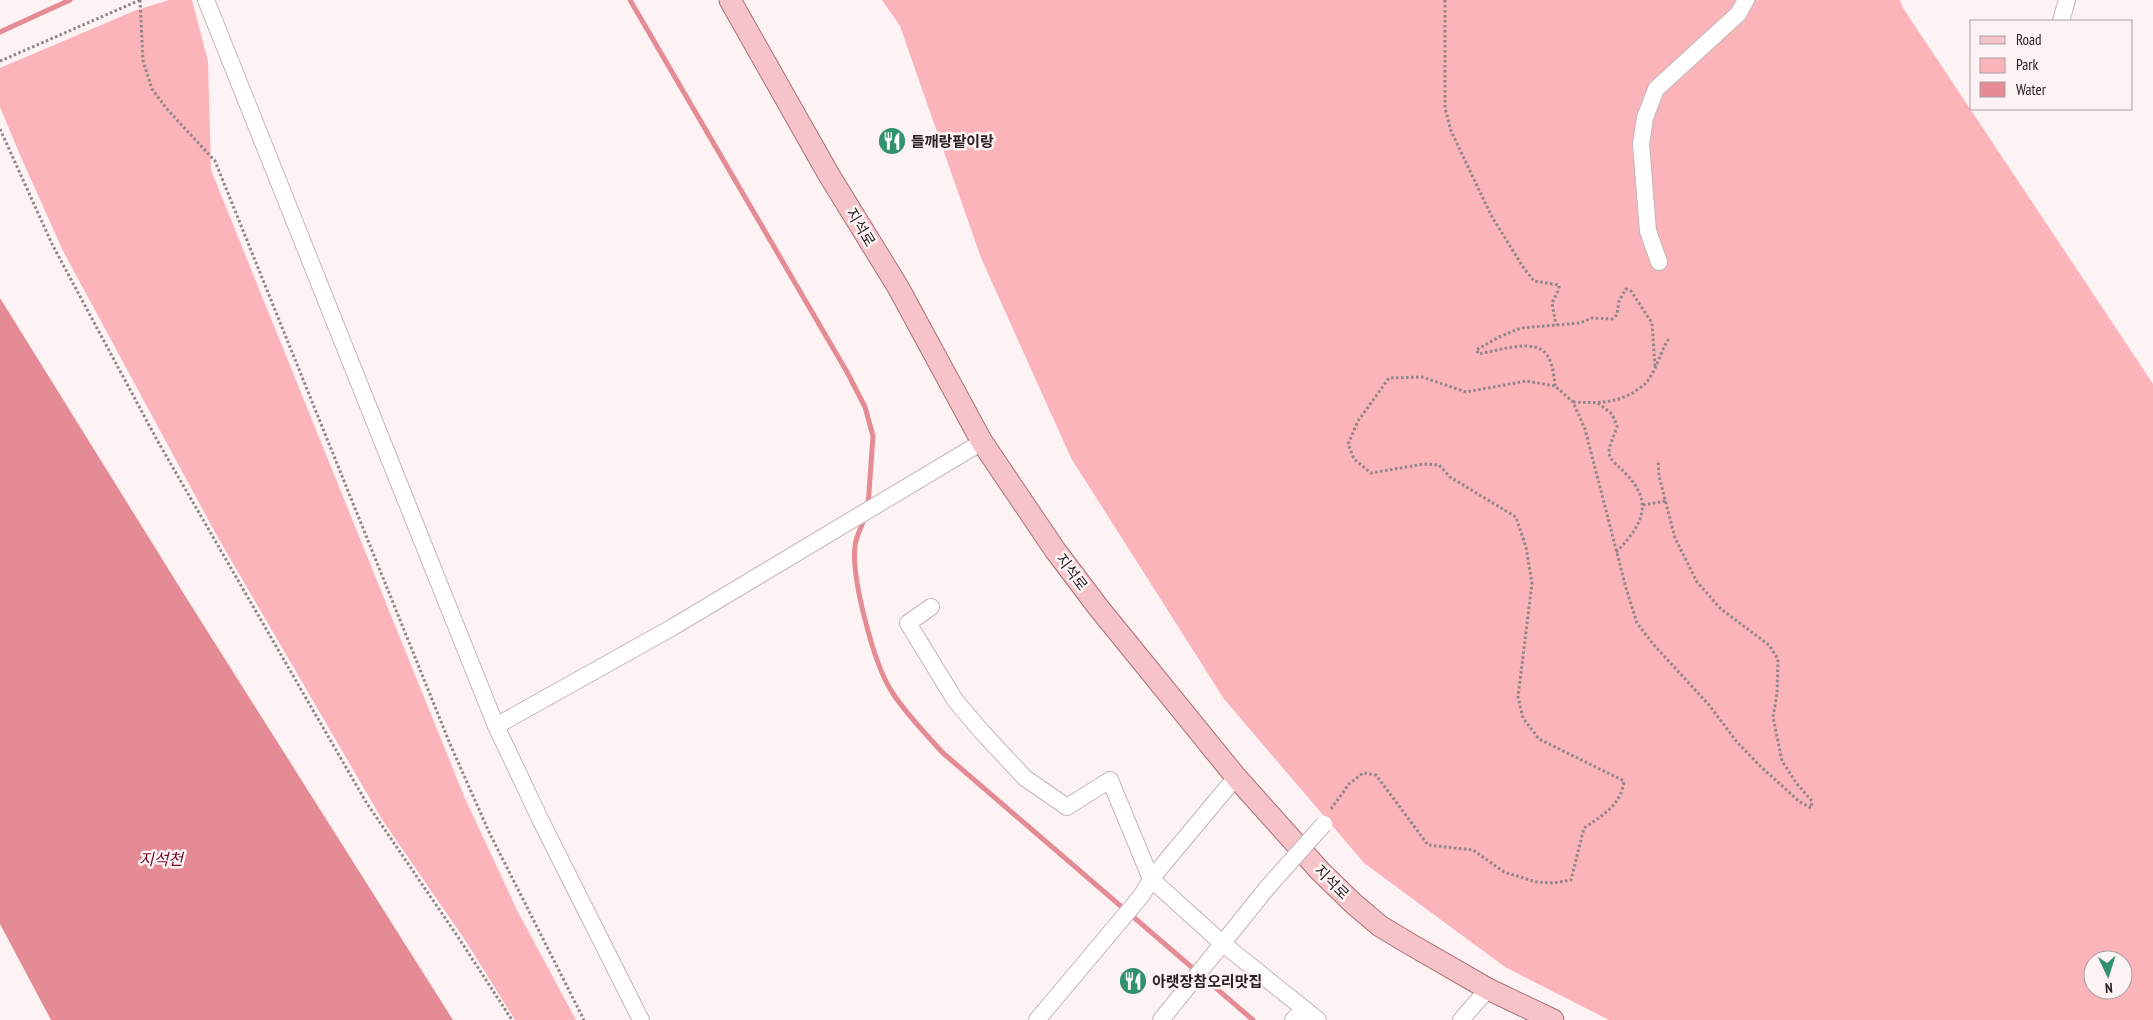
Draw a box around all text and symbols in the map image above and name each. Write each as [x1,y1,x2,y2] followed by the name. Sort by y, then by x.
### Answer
[1970,20,2133,110] legend
[2016,30,2042,49] text: Road
[2016,55,2038,74] text: Park
[2016,80,2047,99] text: Water
[877,126,907,156] restaurant icon: 들깨랑팥이랑
[911,132,994,151] place label: 들깨랑팥이랑
[842,204,880,250] street label: 지석로
[1052,550,1092,594] street label: 지석로
[139,849,185,869] water label: 지석천
[1311,861,1353,903] street label: 지석로
[2083,950,2133,1000] north arrow
[1118,966,1148,996] restaurant icon: 아랫장참오리맛집
[1152,972,1262,991] place label: 아랫장참오리맛집
[2105,979,2113,997] text: N

